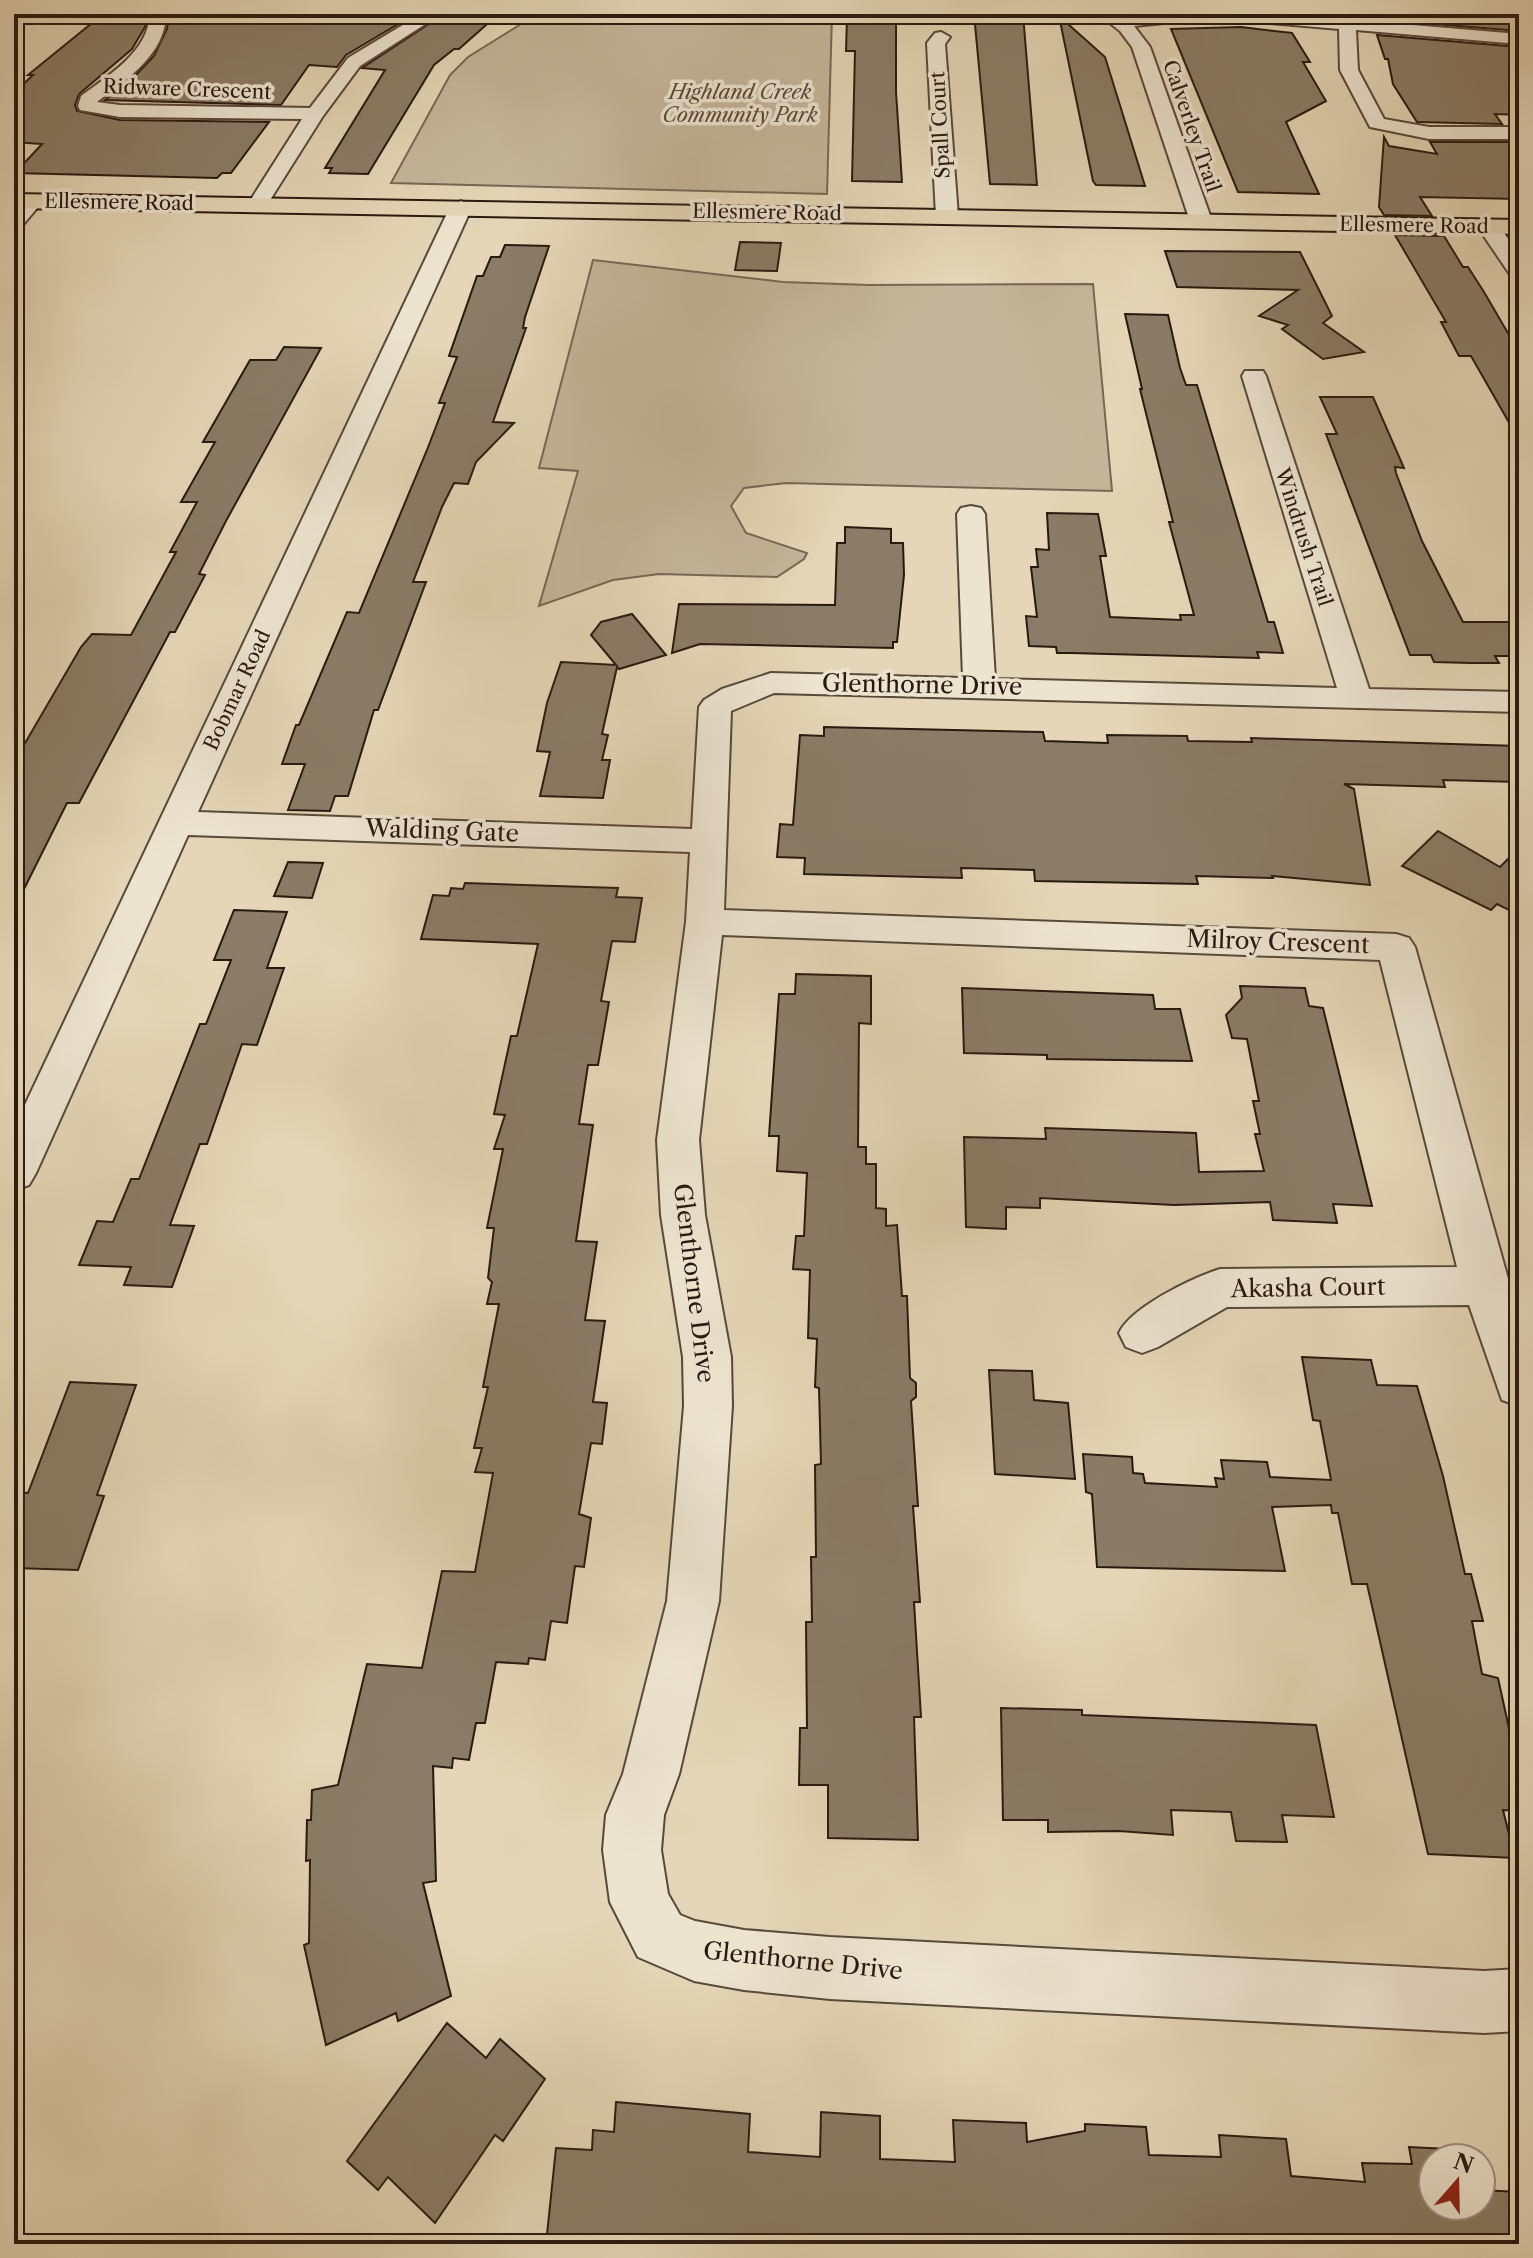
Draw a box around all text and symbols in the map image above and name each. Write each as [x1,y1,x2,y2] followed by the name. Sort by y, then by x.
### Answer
[1158,57,1226,195] street label: Calverley Trail
[925,71,955,179] street label: Spall Court
[102,74,272,104] street label: Ridware Crescent
[662,80,818,127] park label: Highland Creek Community Park
[44,189,194,215] street label: Ellesmere Road
[692,199,842,225] street label: Ellesmere Road
[1339,212,1489,238] street label: Ellesmere Road
[1270,464,1338,609] street label: Windrush Trail
[199,626,275,754] street label: Bobmar Road
[822,668,1022,701] street label: Glenthorne Drive
[364,813,519,848] street label: Walding Gate
[1186,924,1371,959] street label: Milroy Crescent
[668,1182,721,1384] street label: Glenthorne Drive
[1229,1272,1386,1303] street label: Akasha Court
[702,1936,904,1985] street label: Glenthorne Drive
[1417,2142,1497,2222] north arrow
[1450,2148,1477,2180] text: N

